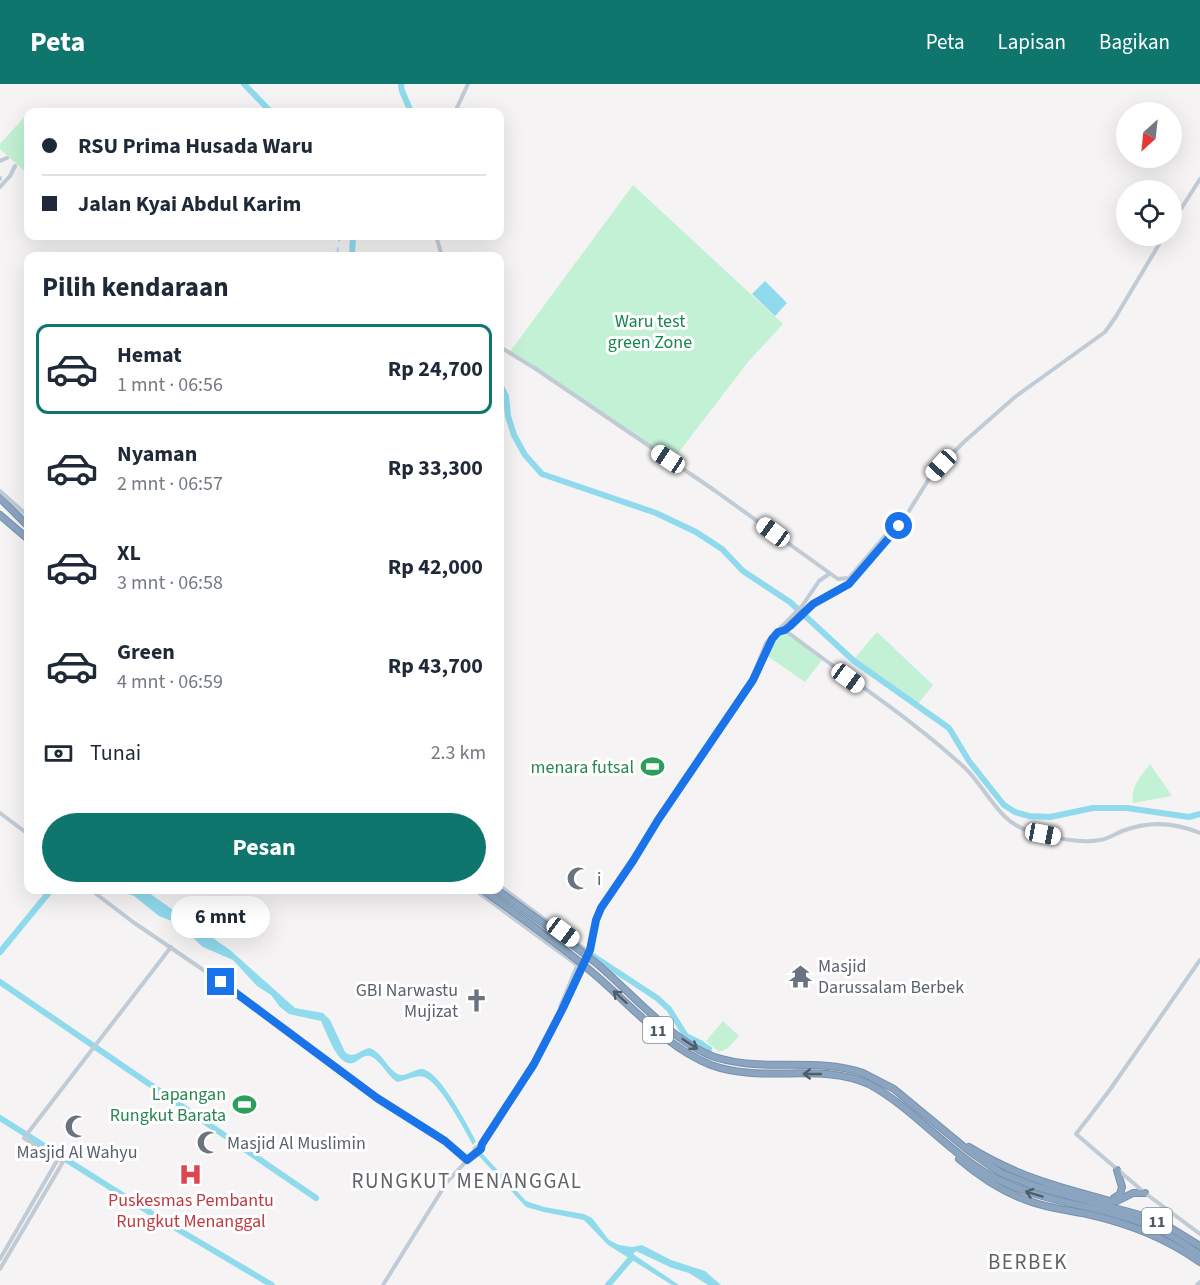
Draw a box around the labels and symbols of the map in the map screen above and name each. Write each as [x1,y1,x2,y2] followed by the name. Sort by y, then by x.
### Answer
[1116,102,1182,168] north arrow
[608,309,692,355] park label: Waru test green Zone
[648,442,688,476] car
[922,446,960,484] car
[885,512,912,539] route start
[753,514,793,550] car
[828,660,868,696] car
[639,754,665,780] sports icon: menara futsal
[531,755,634,780] place label: menara futsal
[1024,822,1062,846] car
[566,866,592,892] mosque icon: i
[597,867,601,892] place label: i
[172,895,270,937] callout: 6 mnt
[543,914,583,950] car
[818,954,964,1000] place label: Masjid Darussalam Berbek
[787,963,813,989] temple icon: Masjid Darussalam Berbek
[207,968,234,995] route end
[356,978,458,1024] place label: GBI Narwastu Mujizat
[463,987,489,1013] church icon: GBI Narwastu Mujizat
[613,990,628,1004] one-way arrow
[643,1017,673,1043] road number: 11
[681,1038,698,1050] one-way arrow
[802,1068,822,1080] one-way arrow
[110,1082,226,1128] place label: Lapangan Rungkut Barata
[231,1091,257,1117] sports icon: Lapangan Rungkut Barata
[64,1113,90,1139] mosque icon: Masjid Al Wahyu
[196,1130,222,1156] mosque icon: Masjid Al Muslimin
[227,1131,366,1156] place label: Masjid Al Muslimin
[16,1140,138,1165] place label: Masjid Al Wahyu
[178,1161,204,1187] hospital icon: Puskesmas Pembantu Rungkut Menanggal
[352,1166,582,1196] district label: RUNGKUT MENANGGAL
[108,1188,274,1234] place label: Puskesmas Pembantu Rungkut Menanggal
[1025,1188,1044,1199] one-way arrow
[1142,1208,1172,1234] road number: 11
[988,1247,1068,1277] district label: BERBEK

